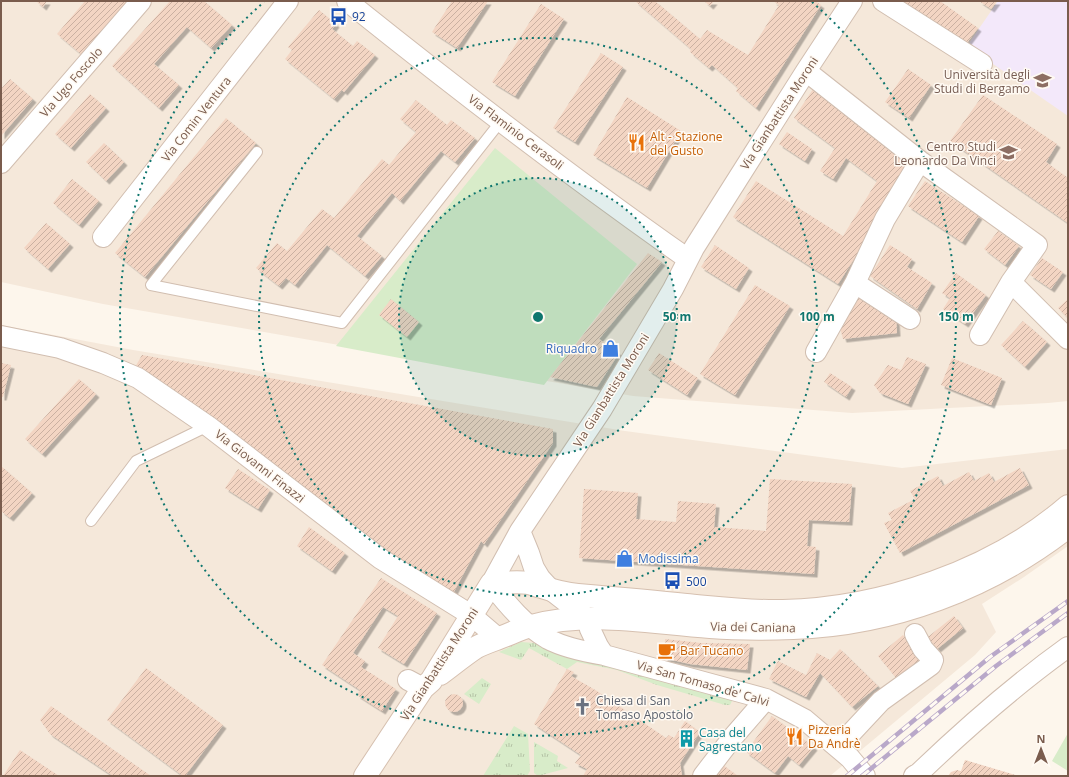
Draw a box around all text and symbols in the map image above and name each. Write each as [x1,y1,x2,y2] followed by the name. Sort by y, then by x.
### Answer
[329,6,349,26] bus stop icon: 92
[352,8,366,25] place label: 92
[36,43,106,121] street label: Via Ugo Foscolo
[736,53,822,173] street label: Via Gianbattista Moroni
[934,66,1030,97] place label: Università degli Studi di Bergamo
[1033,71,1053,91] school or university icon: Università degli Studi di Bergamo
[157,73,235,165] street label: Via Comin Ventura
[465,90,567,174] street label: Via Flaminio Cerasoli
[650,128,723,159] place label: Alt - Stazione del Gusto
[627,133,647,153] restaurant icon: Alt - Stazione del Gusto
[894,138,996,169] place label: Centro Studi Leonardo Da Vinci
[999,143,1019,163] school or university icon: Centro Studi Leonardo Da Vinci
[663,308,691,325] text: 50 m
[799,308,835,325] text: 100 m
[938,308,974,325] text: 150 m
[531,310,545,324] centre of rings
[569,330,653,450] street label: Via Gianbattista Moroni
[600,338,620,358] shop icon: Riquadro
[546,340,597,357] place label: Riquadro
[211,425,309,507] street label: Via Giovanni Finazzi
[615,548,635,568] shop icon: Modissima
[638,550,699,567] place label: Modissima
[663,571,683,591] bus stop icon: 500
[686,573,707,590] place label: 500
[396,604,482,724] street label: Via Gianbattista Moroni
[710,618,796,636] street label: Via dei Caniana
[657,640,677,660] cafe icon: Bar Tucano
[680,642,743,659] place label: Bar Tucano
[635,656,771,710] street label: Via San Tomaso de' Calvi
[596,692,693,723] place label: Chiesa di San Tomaso Apostolo
[573,697,593,717] church icon: Chiesa di San Tomaso Apostolo
[808,721,861,752] place label: Pizzeria Da Andrè
[699,724,762,755] place label: Casa del Sagrestano
[785,726,805,746] restaurant icon: Pizzeria Da Andrè
[676,729,696,749] building icon: Casa del Sagrestano
[1021,729,1061,769] north arrow
[1037,731,1045,746] text: N

